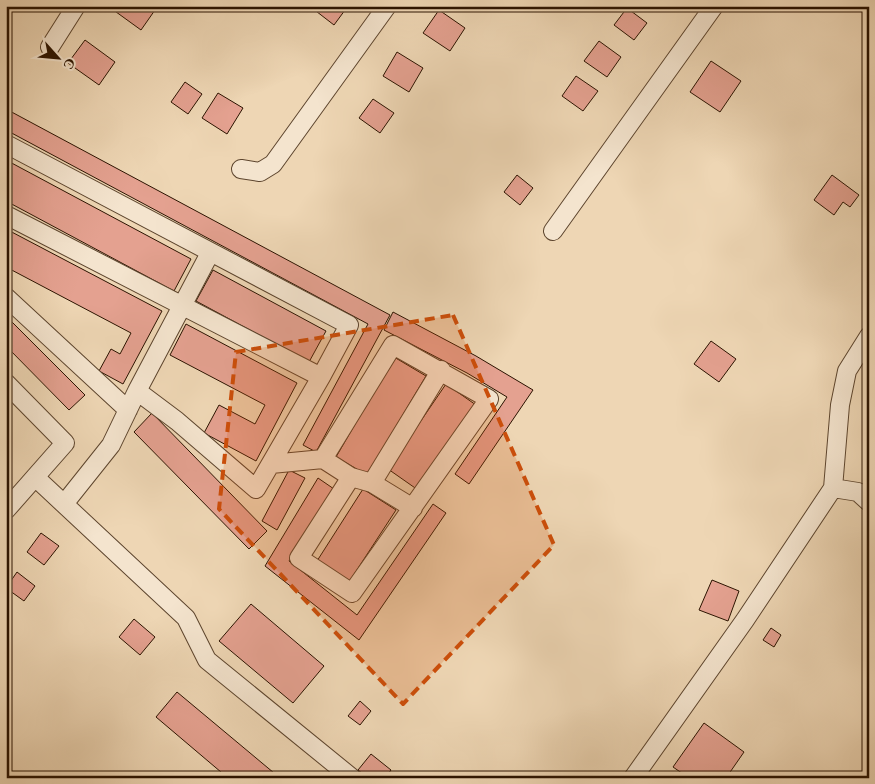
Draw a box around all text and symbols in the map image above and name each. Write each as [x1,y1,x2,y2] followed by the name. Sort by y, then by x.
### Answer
[32,32,82,82] north arrow
[59,55,80,72] text: С

